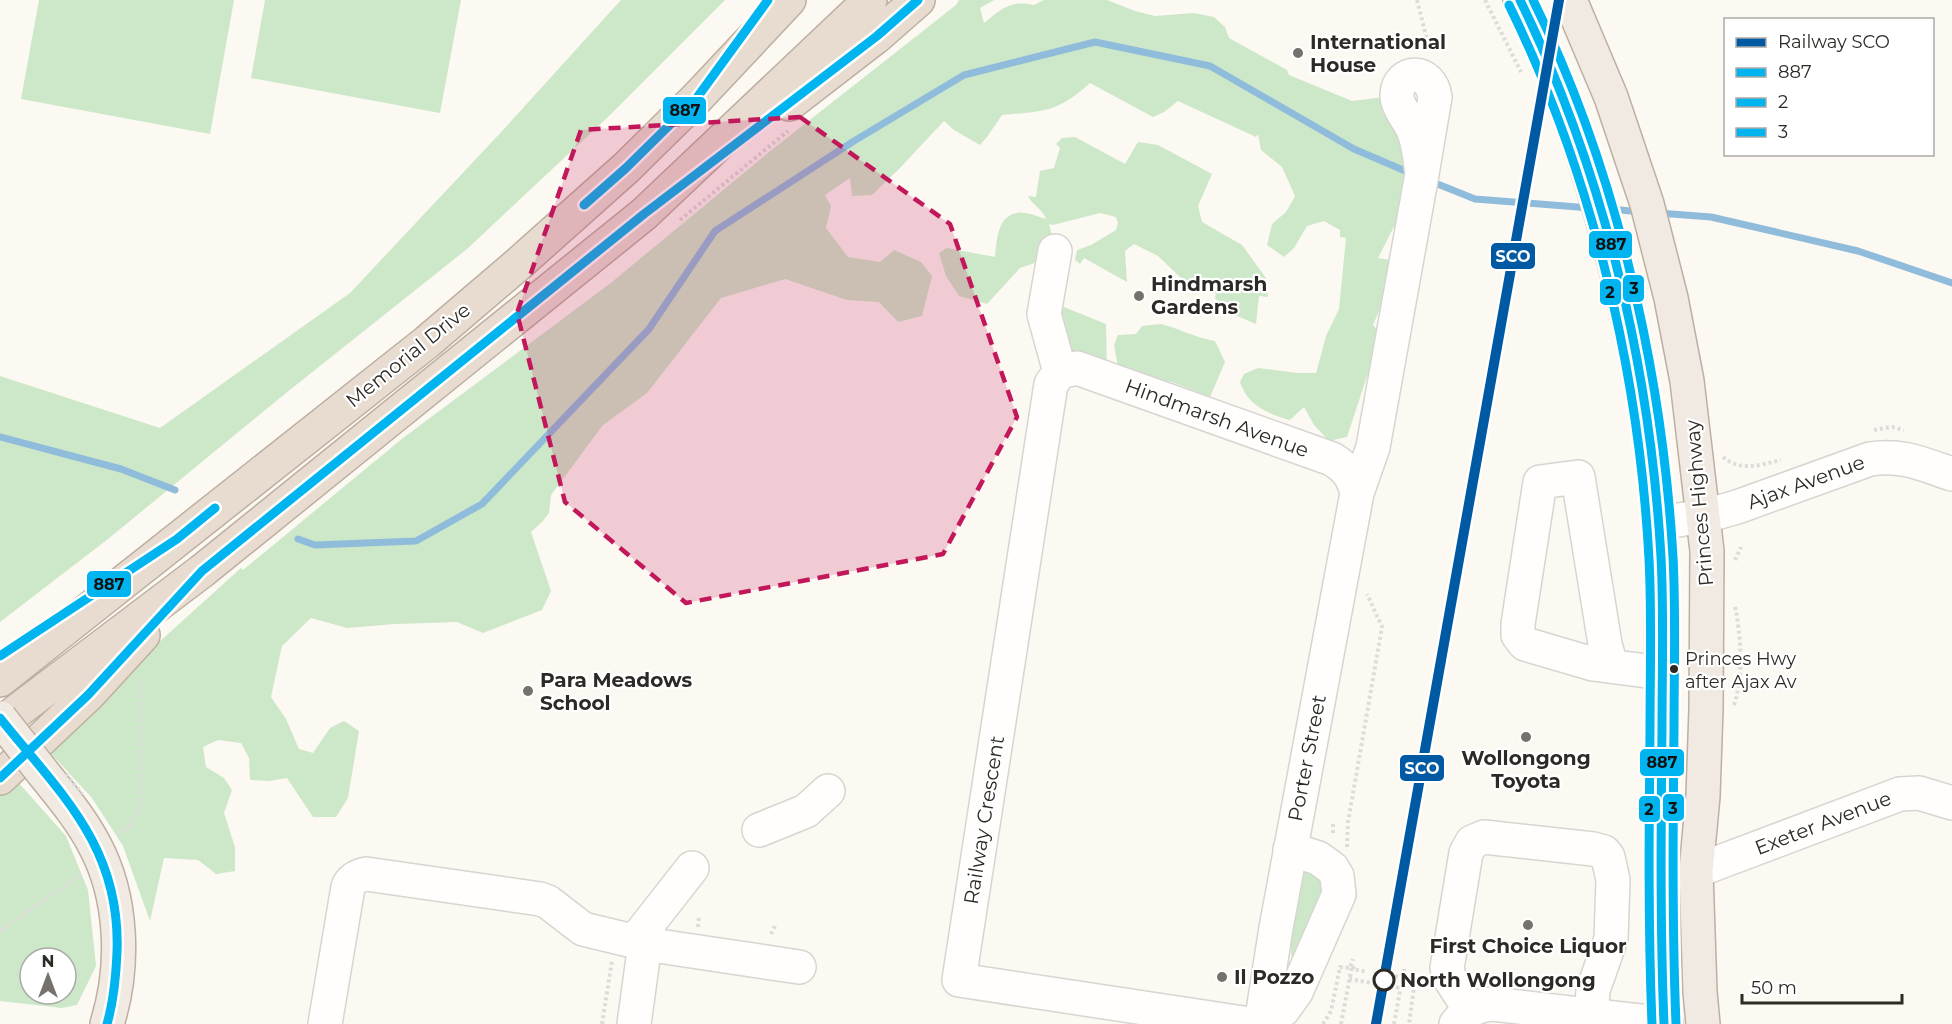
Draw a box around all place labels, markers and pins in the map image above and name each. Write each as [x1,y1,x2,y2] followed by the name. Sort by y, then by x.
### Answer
[1310,30,1446,77] place label: International House
[1291,46,1305,60] marker: International House
[1151,272,1267,319] place label: Hindmarsh Gardens
[1132,289,1146,303] marker: Hindmarsh Gardens
[1685,648,1797,693] place label: Princes Hwy after Ajax Av
[1668,663,1680,675] marker: Princes Hwy after Ajax Av
[540,668,693,715] place label: Para Meadows School
[521,684,535,698] marker: Para Meadows School
[1519,730,1533,744] marker: Wollongong Toyota
[1461,746,1591,793] place label: Wollongong Toyota
[1521,918,1535,932] marker: First Choice Liquor
[1429,934,1627,958] place label: First Choice Liquor
[1234,965,1314,989] place label: Il Pozzo
[1400,968,1596,992] place label: North Wollongong
[1373,969,1395,991] marker: North Wollongong
[1215,970,1229,984] marker: Il Pozzo

